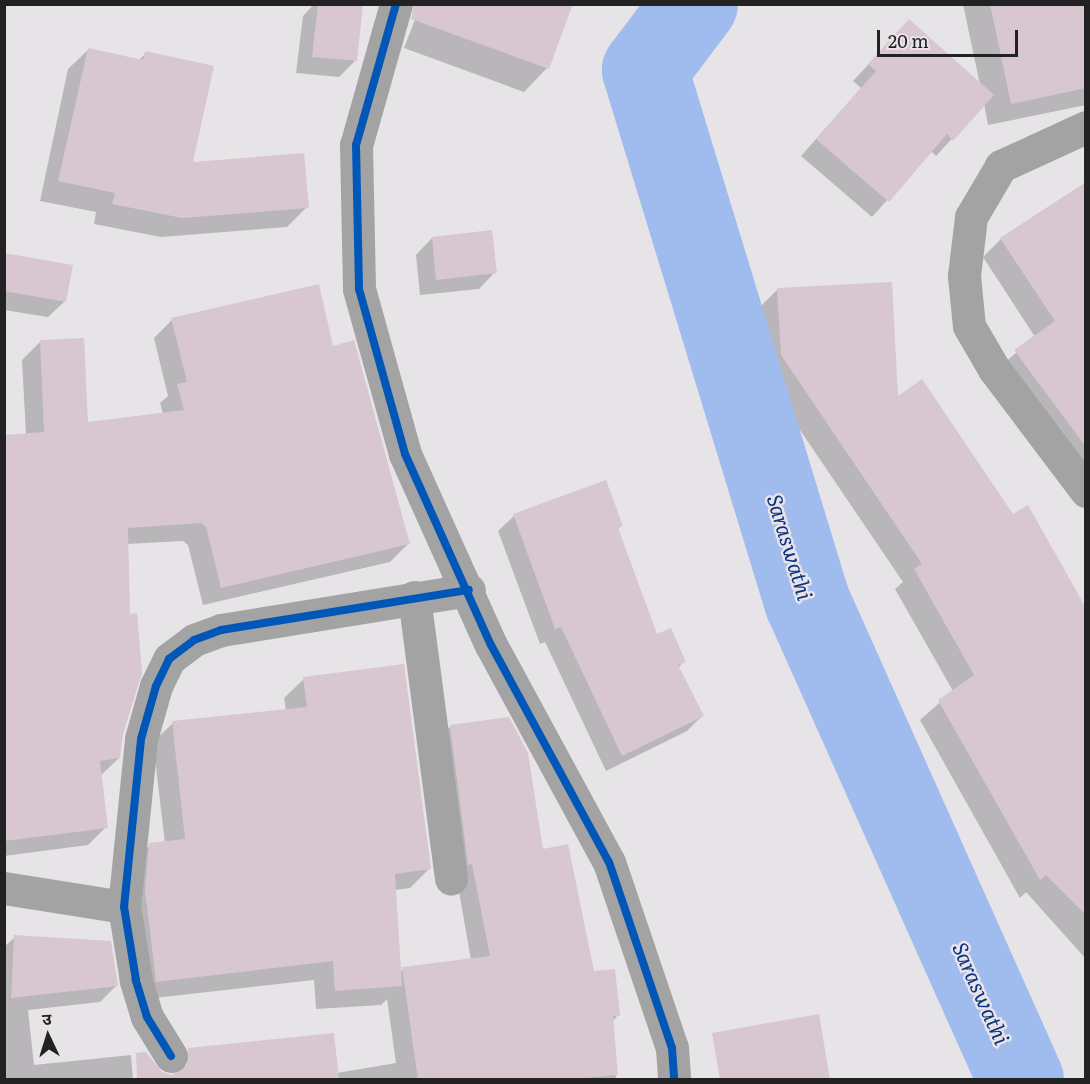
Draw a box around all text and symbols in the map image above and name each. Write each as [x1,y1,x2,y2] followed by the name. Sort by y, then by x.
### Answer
[880,18,1021,56] scale bar
[888,27,929,54] text: 20 m
[763,491,819,603] water label: Saraswathi
[948,938,1016,1048] water label: Saraswathi
[18,1006,78,1066] north arrow
[41,1006,52,1030] text: उ

